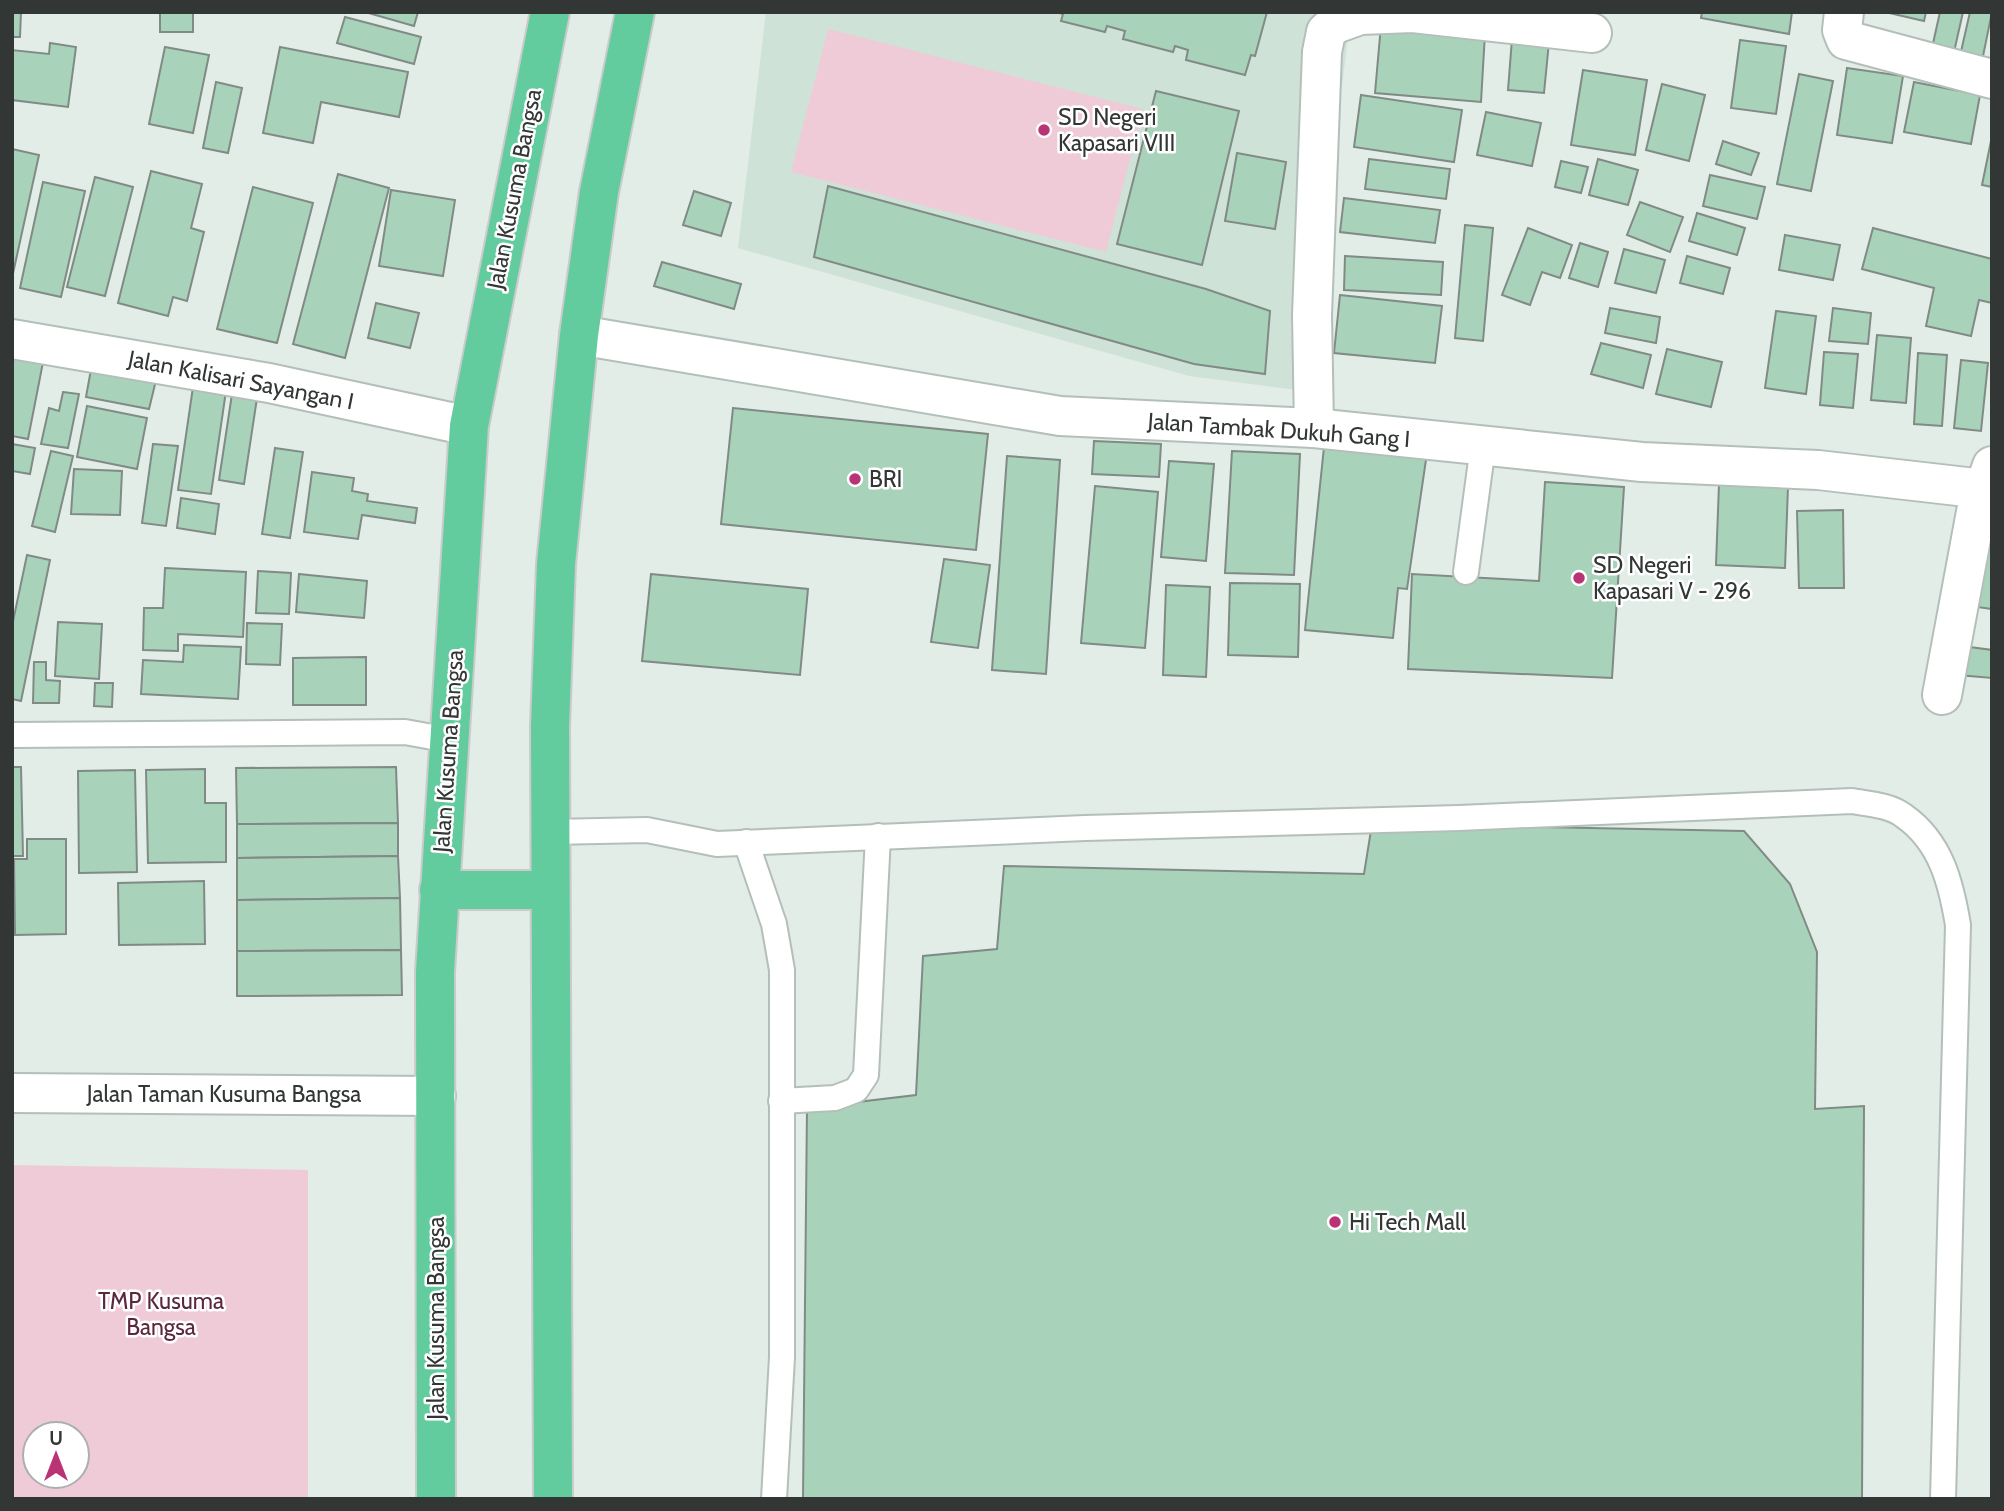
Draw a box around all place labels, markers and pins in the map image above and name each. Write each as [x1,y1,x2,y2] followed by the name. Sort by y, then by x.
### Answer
[1058,103,1175,157] place label: SD Negeri Kapasari VIII
[1036,122,1052,138] marker: SD Negeri Kapasari VIII
[869,465,902,493] place label: BRI
[847,471,863,487] marker: BRI
[1593,551,1751,605] place label: SD Negeri Kapasari V - 296
[1571,570,1587,586] marker: SD Negeri Kapasari V - 296
[1349,1208,1466,1236] place label: Hi Tech Mall
[1327,1214,1343,1230] marker: Hi Tech Mall

